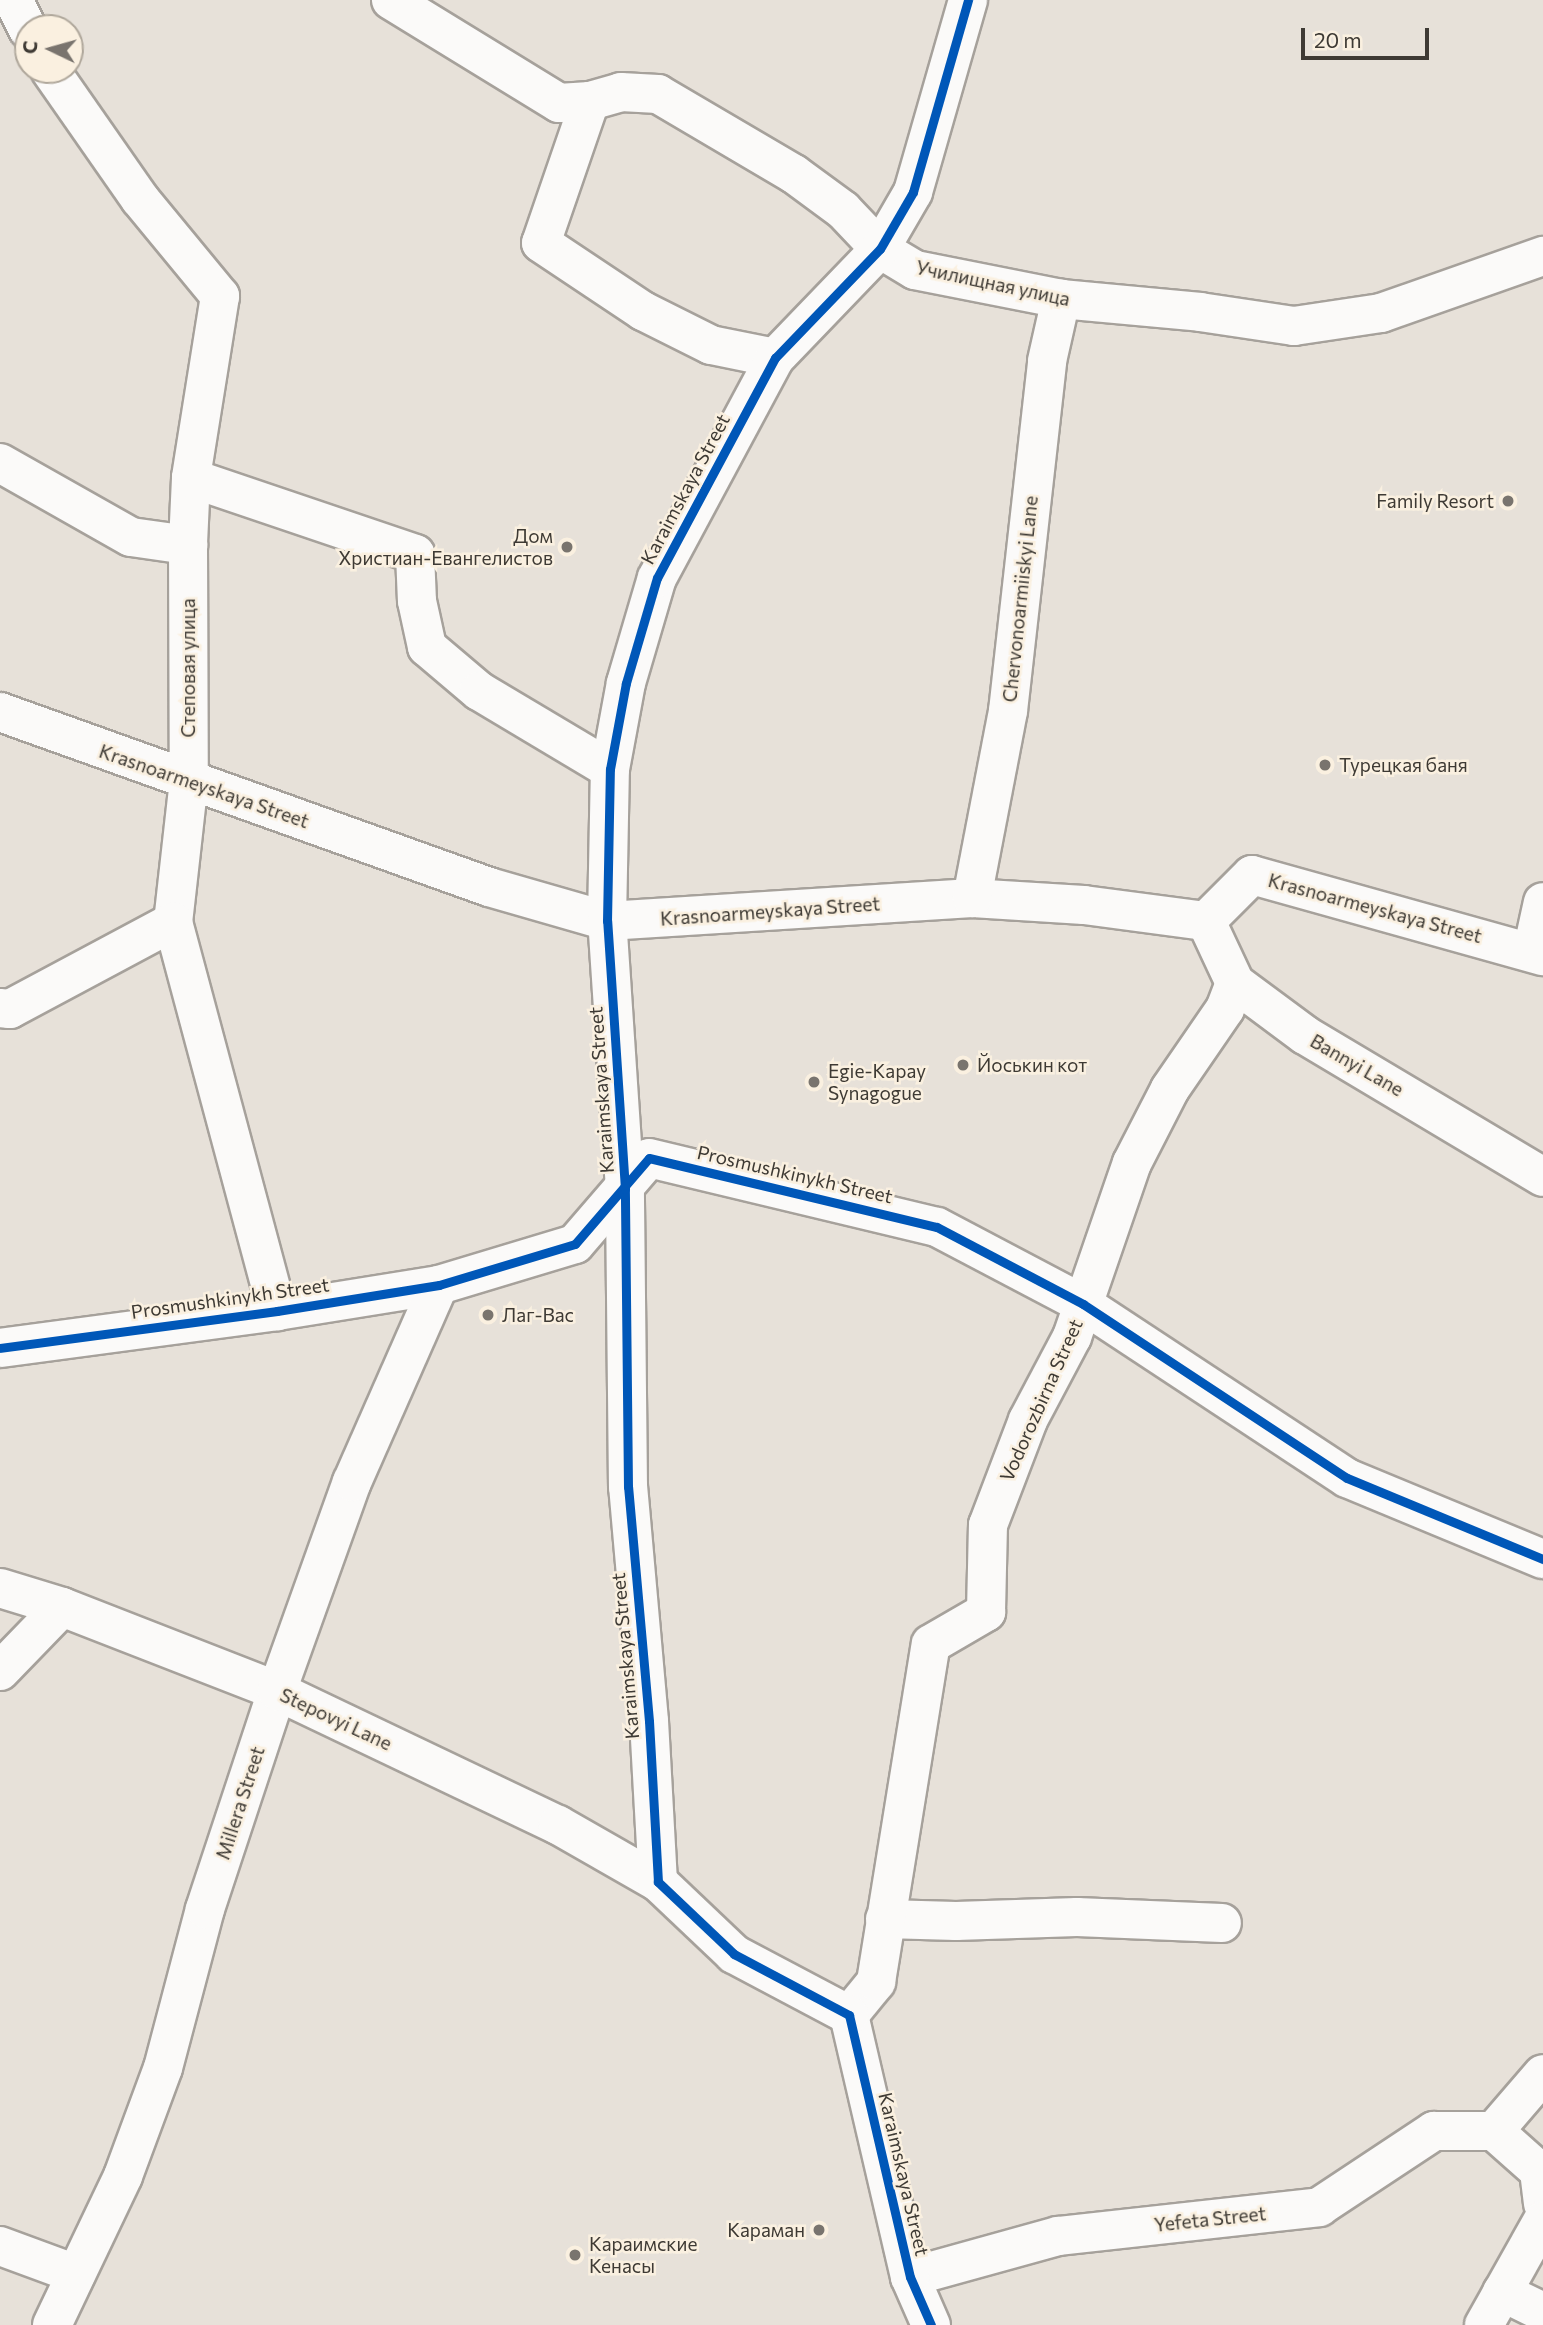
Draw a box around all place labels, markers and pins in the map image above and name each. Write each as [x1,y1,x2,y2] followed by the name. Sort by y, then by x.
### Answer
[1376,490,1494,512] place label: Family Resort
[1500,493,1516,509] marker: Family Resort
[338,525,553,569] place label: Дом Христиан-Евангелистов
[559,539,575,555] marker: Дом Христиан-Евангелистов
[1339,754,1468,776] place label: Турецкая баня
[1317,757,1333,773] marker: Турецкая баня
[977,1054,1087,1076] place label: Йоськин кот
[955,1057,971,1073] marker: Йоськин кот
[828,1060,926,1104] place label: Egie-Kapay Synagogue
[806,1074,822,1090] marker: Egie-Kapay Synagogue
[502,1304,574,1326] place label: Лаг-Вас
[480,1307,496,1323] marker: Лаг-Вас
[727,2219,805,2241] place label: Караман
[811,2222,827,2238] marker: Караман
[589,2233,697,2277] place label: Караимские Кенасы
[567,2247,583,2263] marker: Караимские Кенасы

